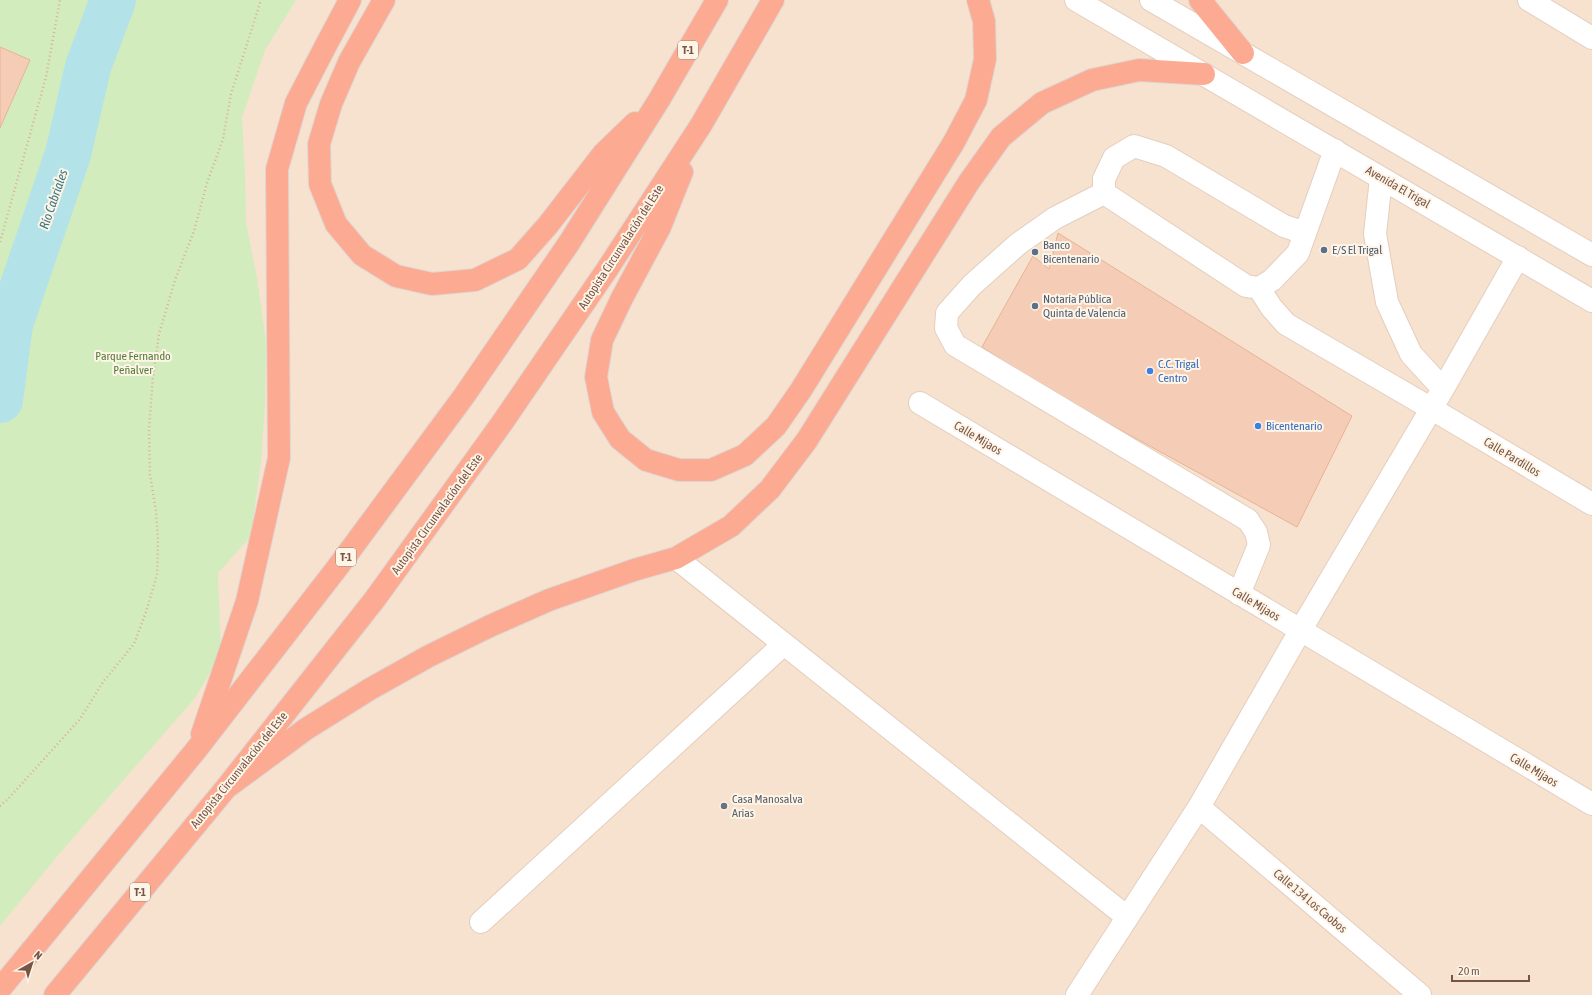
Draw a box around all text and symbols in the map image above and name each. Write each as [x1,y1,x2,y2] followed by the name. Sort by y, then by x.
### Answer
[678,41,698,59] road number: T-1
[1363,163,1433,211] street label: Avenida El Trigal
[36,167,71,231] water label: Río Cabriales
[576,182,666,312] street label: Autopista Circunvalación del Este
[1043,238,1100,266] place label: Banco Bicentenario
[1332,243,1383,257] place label: E/S El Trigal
[1319,245,1329,255] marker: E/S El Trigal
[1030,247,1040,257] marker: Banco Bicentenario
[1043,292,1126,320] place label: Notaría Pública Quinta de Valencia
[1030,301,1040,311] marker: Notaría Pública Quinta de Valencia
[95,349,171,377] park label: Parque Fernando Peñalver
[1158,357,1200,385] place label: C.C. Trigal Centro
[1145,366,1155,376] marker: C.C. Trigal Centro
[952,418,1004,458] street label: Calle Mijaos
[1266,419,1323,433] place label: Bicentenario
[1253,421,1263,431] marker: Bicentenario
[1481,435,1543,479] street label: Calle Pardillos
[389,451,485,577] street label: Autopista Circunvalación del Este
[336,548,356,566] road number: T-1
[1230,584,1282,624] street label: Calle Mijaos
[188,709,290,831] street label: Autopista Circunvalación del Este
[1508,750,1560,790] street label: Calle Mijaos
[732,792,803,820] place label: Casa Manosalva Arias
[719,801,729,811] marker: Casa Manosalva Arias
[1271,866,1349,936] street label: Calle 134 Los Caobos
[130,883,150,901] road number: T-1
[12,943,52,983] north arrow
[32,949,45,962] text: N
[1452,957,1529,983] scale bar
[1458,964,1480,978] text: 20 m

